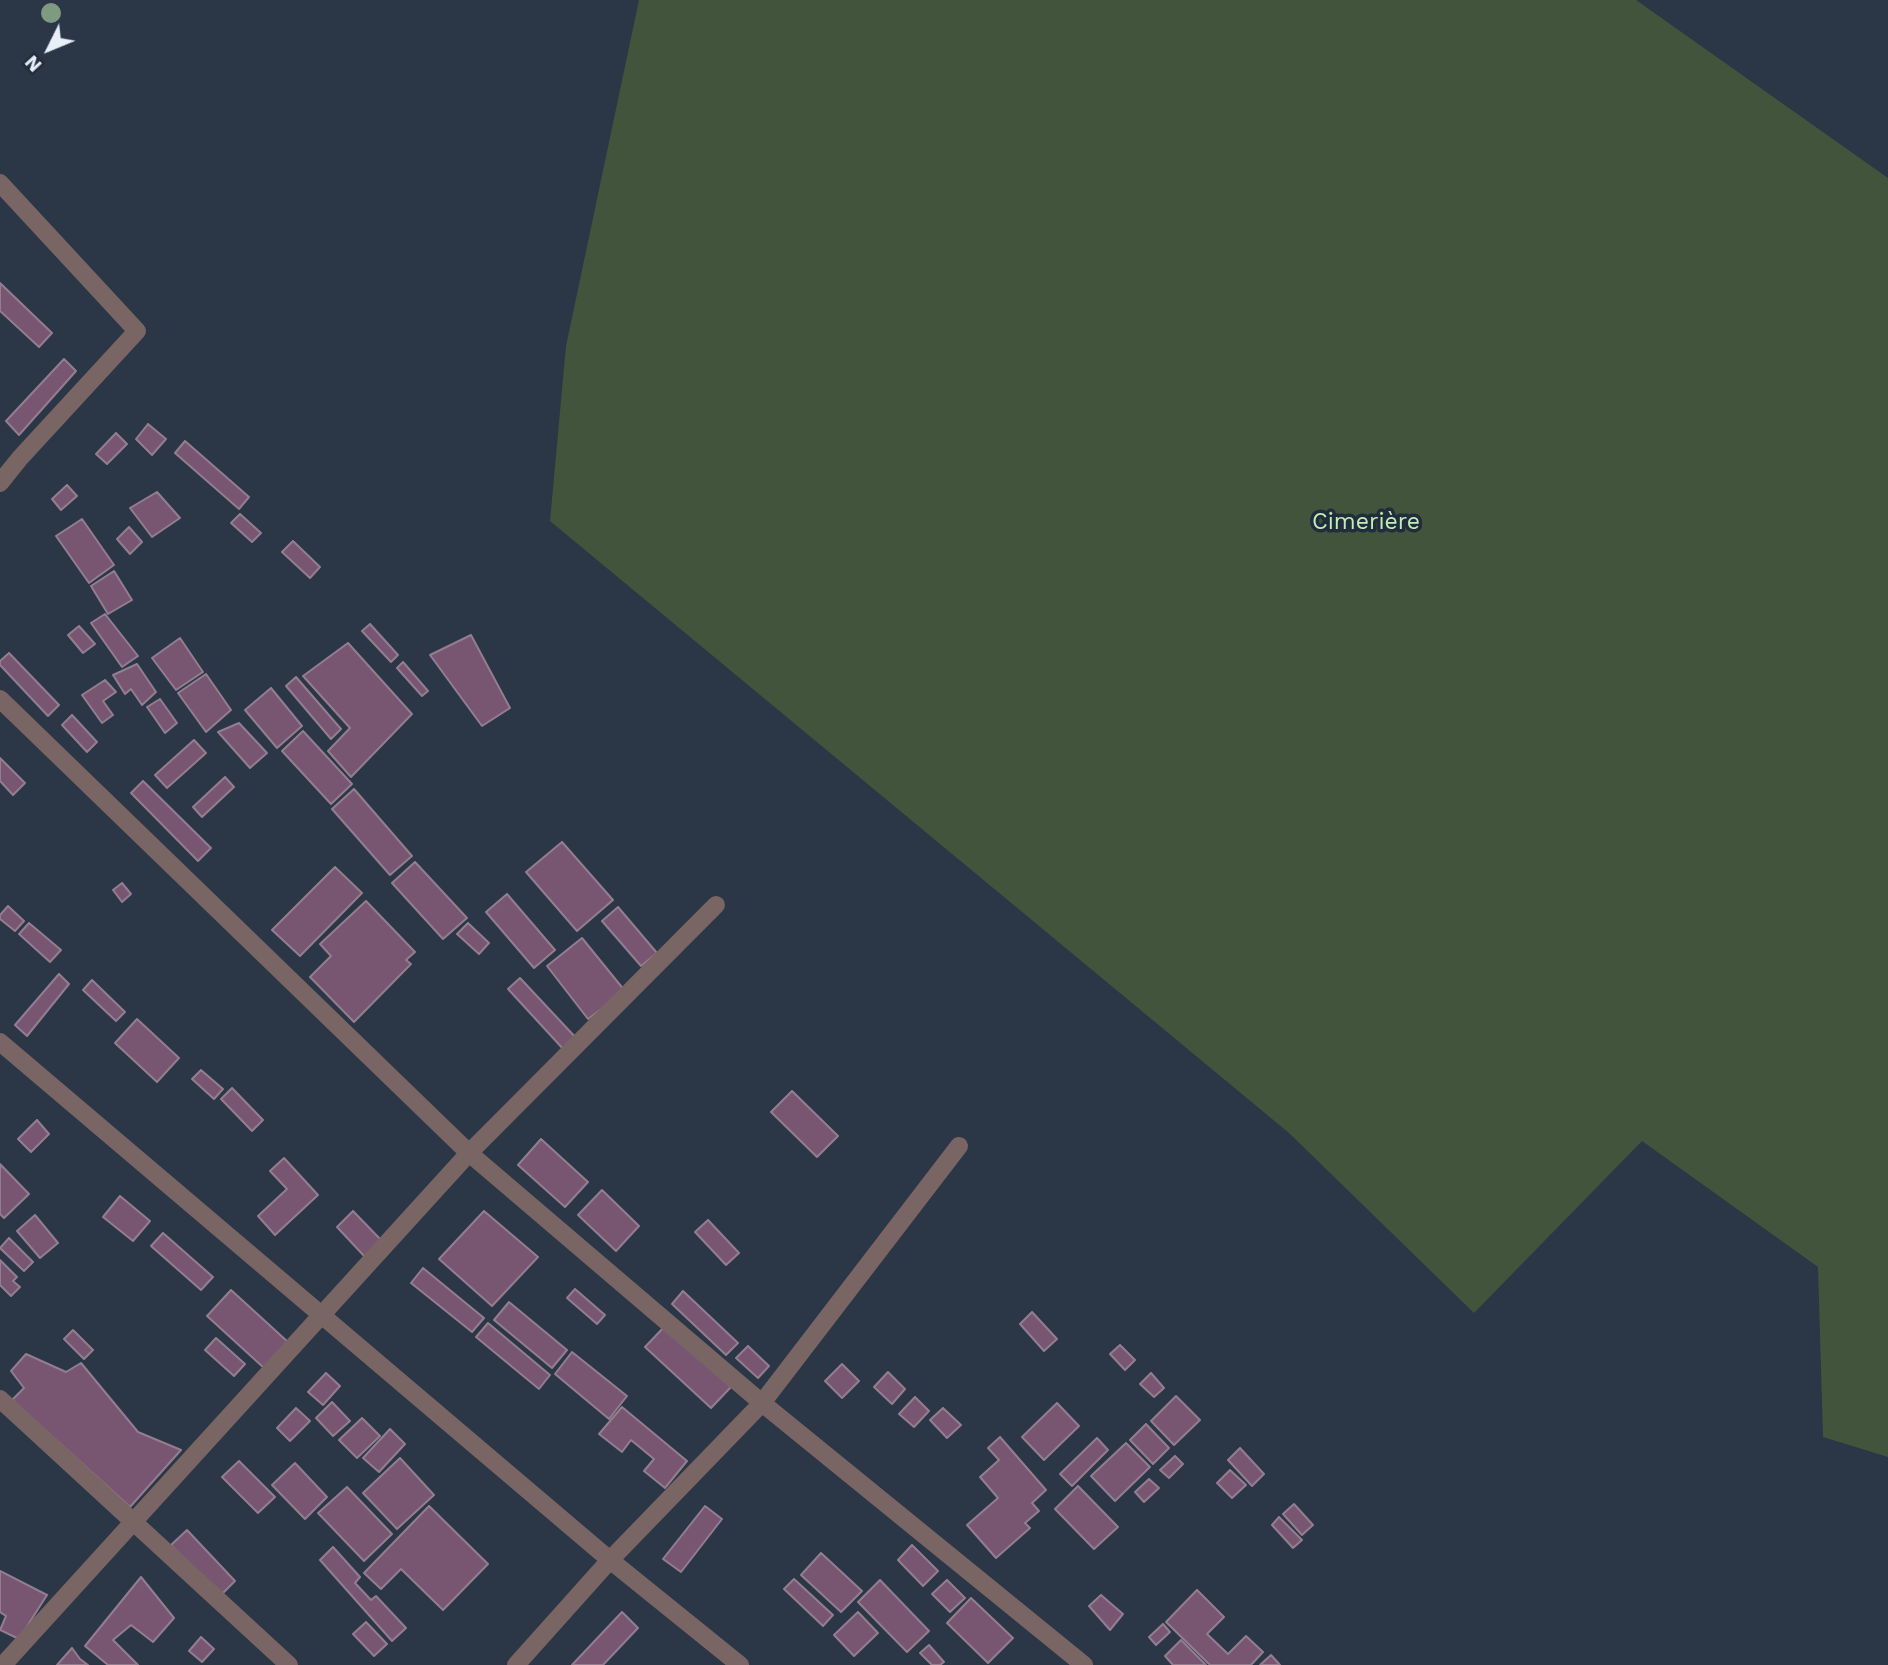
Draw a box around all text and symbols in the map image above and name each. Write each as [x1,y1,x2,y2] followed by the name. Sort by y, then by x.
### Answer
[14,14,84,84] north arrow
[20,51,46,77] text: N
[1312,508,1420,536] park label: Cimerière

